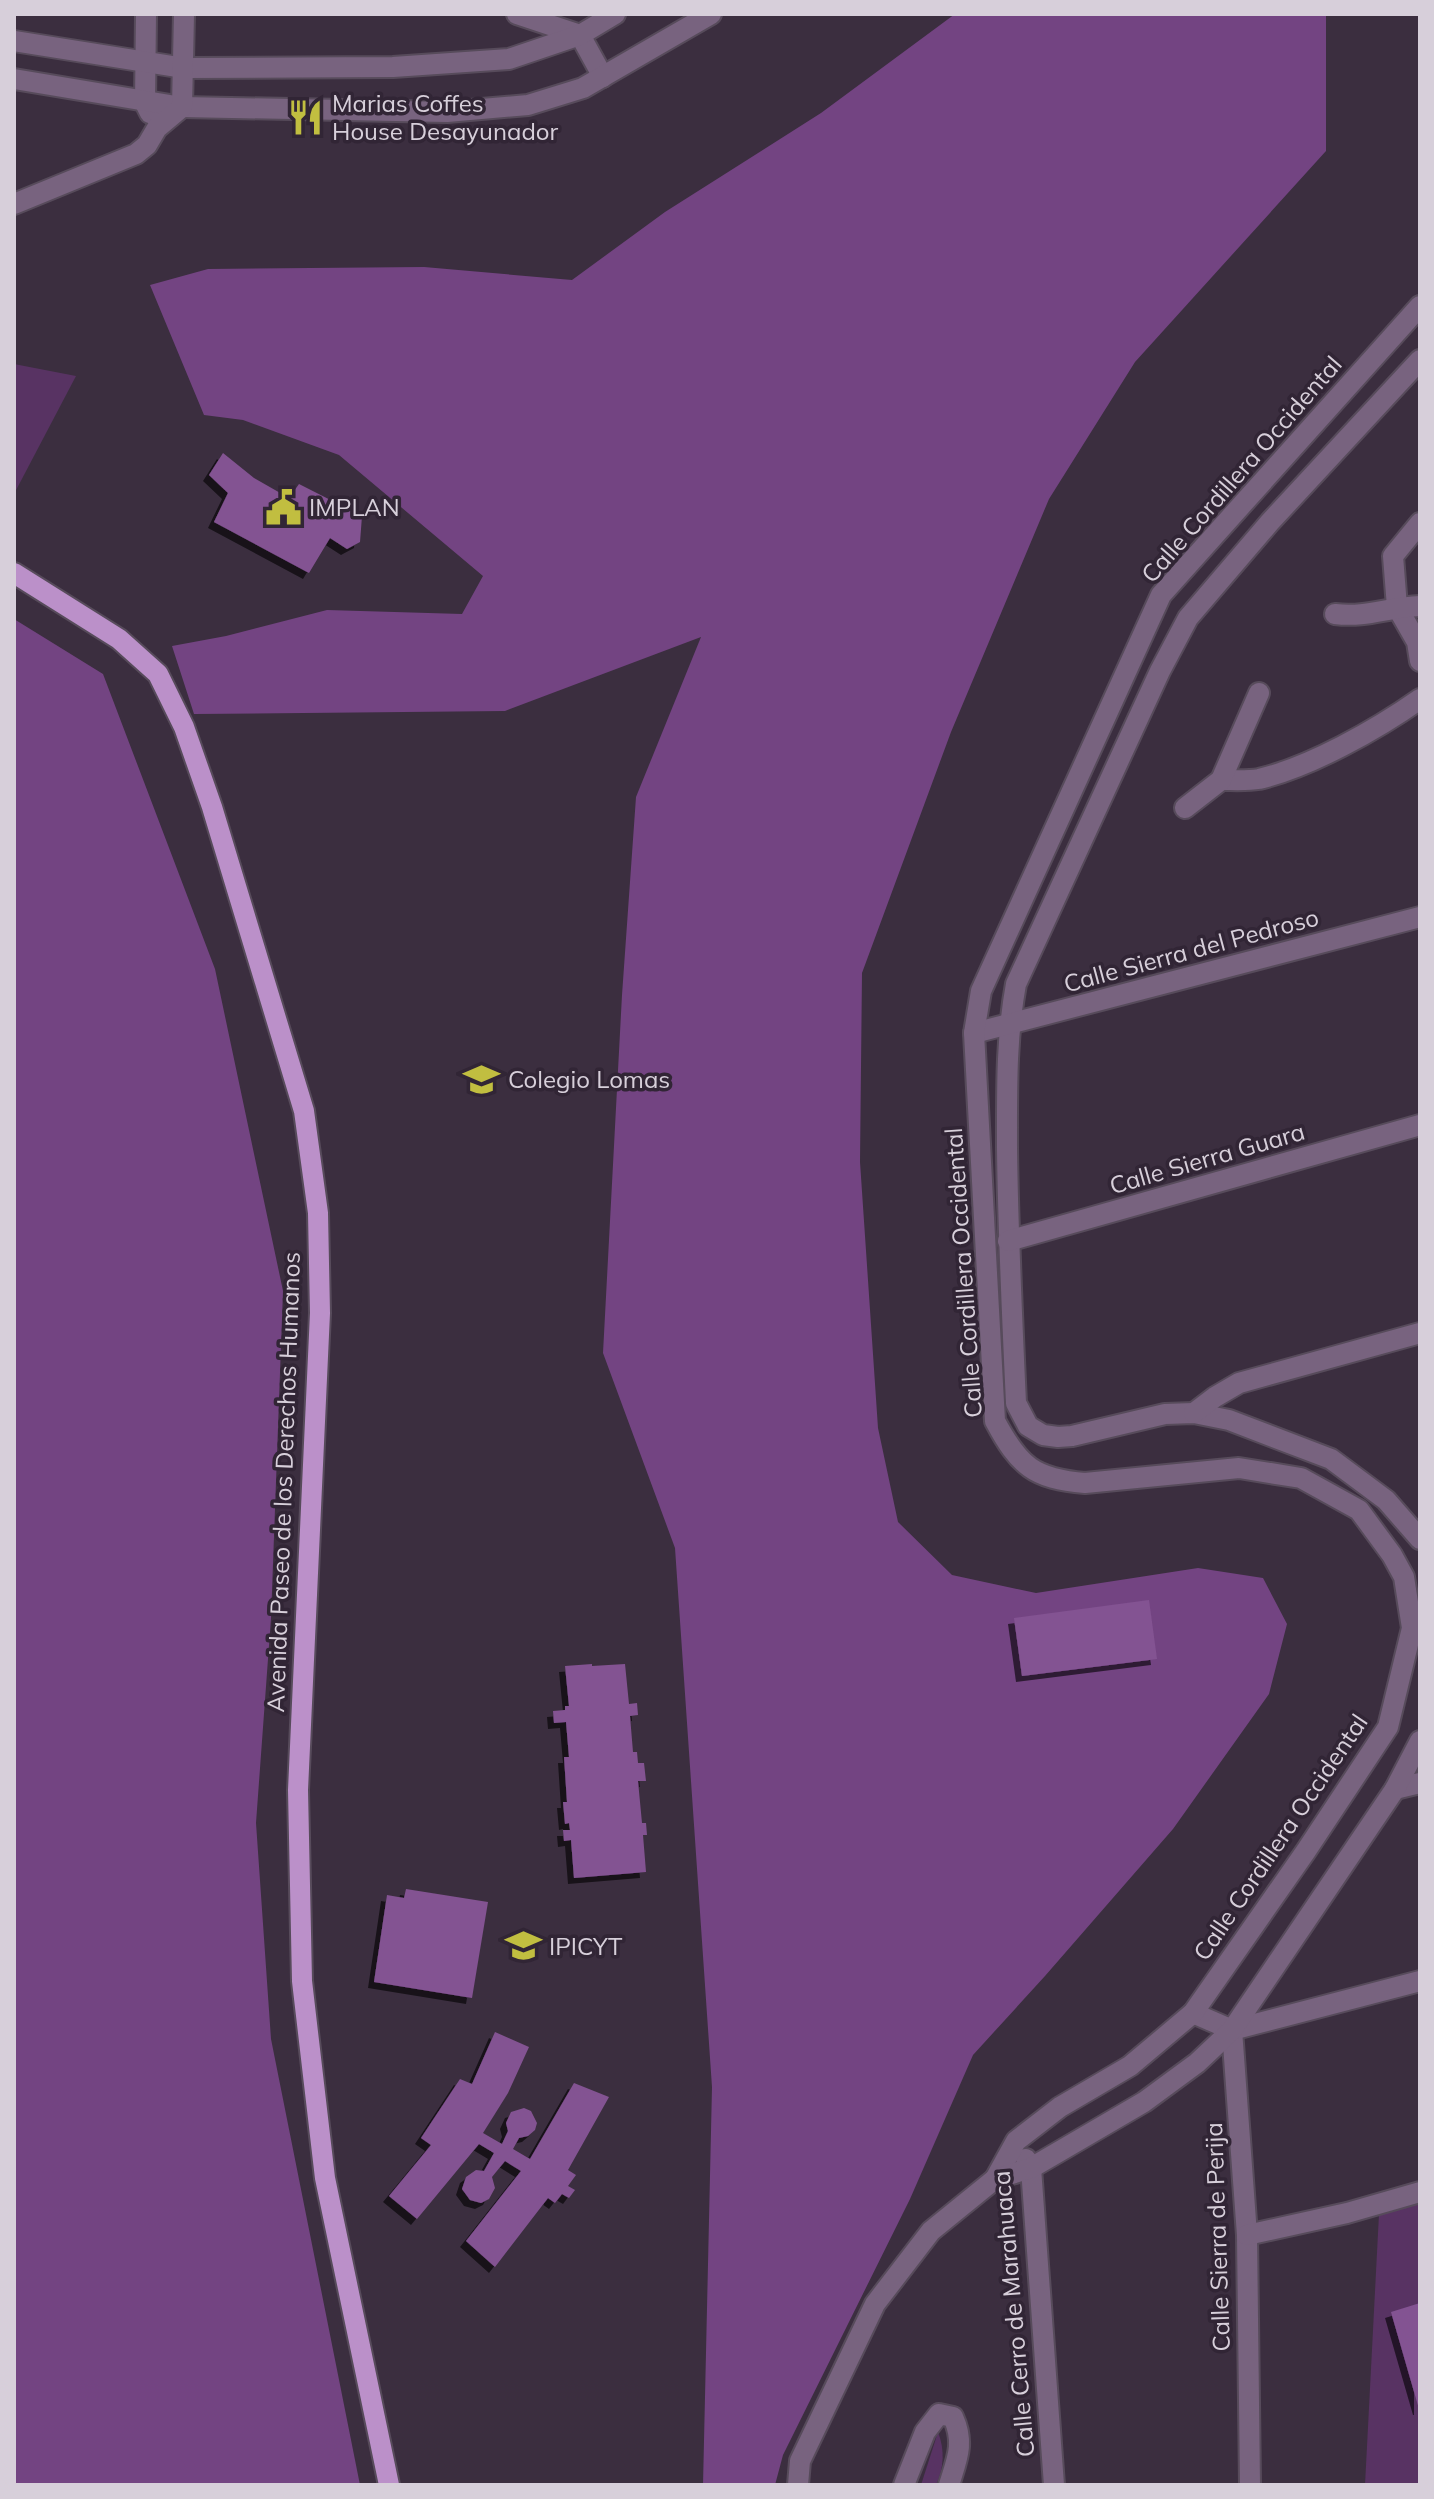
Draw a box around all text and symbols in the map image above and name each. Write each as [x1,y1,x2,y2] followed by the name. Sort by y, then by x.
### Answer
[332,88,558,146] place label: Marias Coffes House Desayunador
[287,98,325,136] restaurant icon: Marias Coffes House Desayunador
[1134,349,1348,589] street label: Calle Cordillera Occidental
[264,488,302,526] public building icon: IMPLAN
[309,492,400,522] place label: IMPLAN
[1060,902,1322,998] street label: Calle Sierra del Pedroso
[463,1060,501,1098] school or university icon: Colegio Lomas
[508,1064,670,1094] place label: Colegio Lomas
[1106,1116,1308,1200] street label: Calle Sierra Guara
[938,1127,988,1419] street label: Calle Cordillera Occidental
[260,1251,306,1713] street label: Avenida Paseo de los Derechos Humanos
[1186,1708,1374,1966] street label: Calle Cordillera Occidental
[504,1927,542,1965] school or university icon: IPICYT
[549,1931,623,1961] place label: IPICYT
[1198,2122,1236,2352] street label: Calle Sierra de Perija
[986,2170,1040,2458] street label: Calle Cerro de Marahuaca

